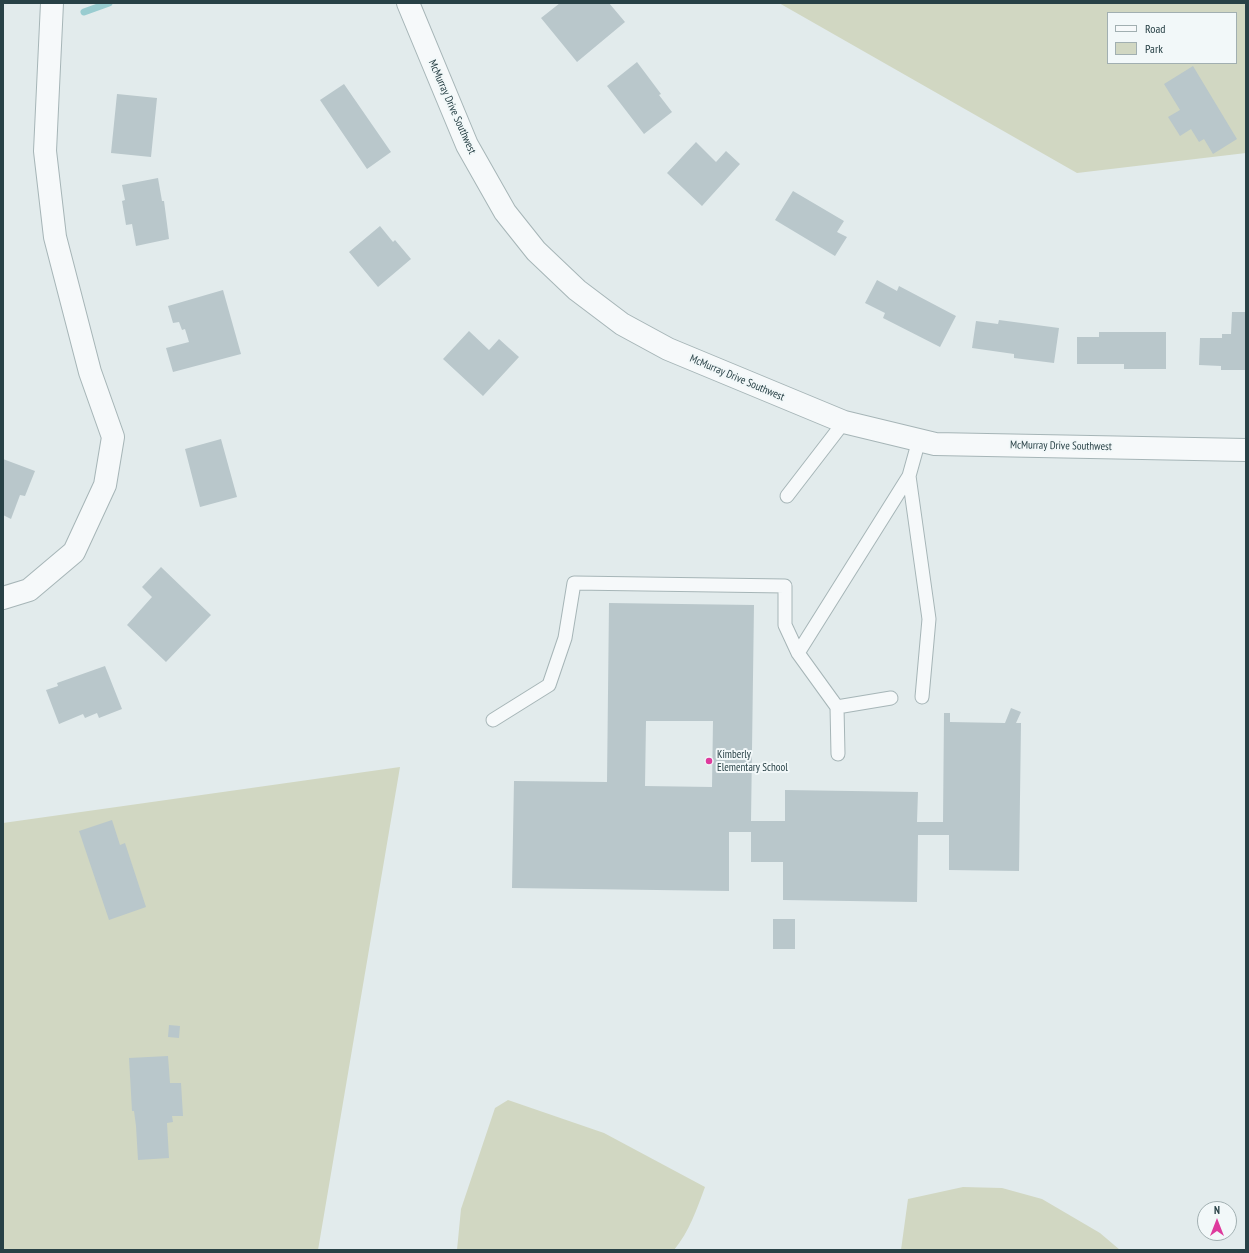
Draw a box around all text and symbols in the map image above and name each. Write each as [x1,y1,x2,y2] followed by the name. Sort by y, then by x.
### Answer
[1107,12,1237,64] legend
[1145,21,1165,36] text: Road
[1145,41,1163,56] text: Park
[425,58,479,156] street label: McMurray Drive Southwest
[688,352,786,404] street label: McMurray Drive Southwest
[1010,439,1112,453] street label: McMurray Drive Southwest
[717,748,788,774] place label: Kimberly Elementary School
[704,756,714,766] marker: Kimberly Elementary School
[1197,1201,1237,1241] north arrow
[1214,1203,1220,1217] text: N

